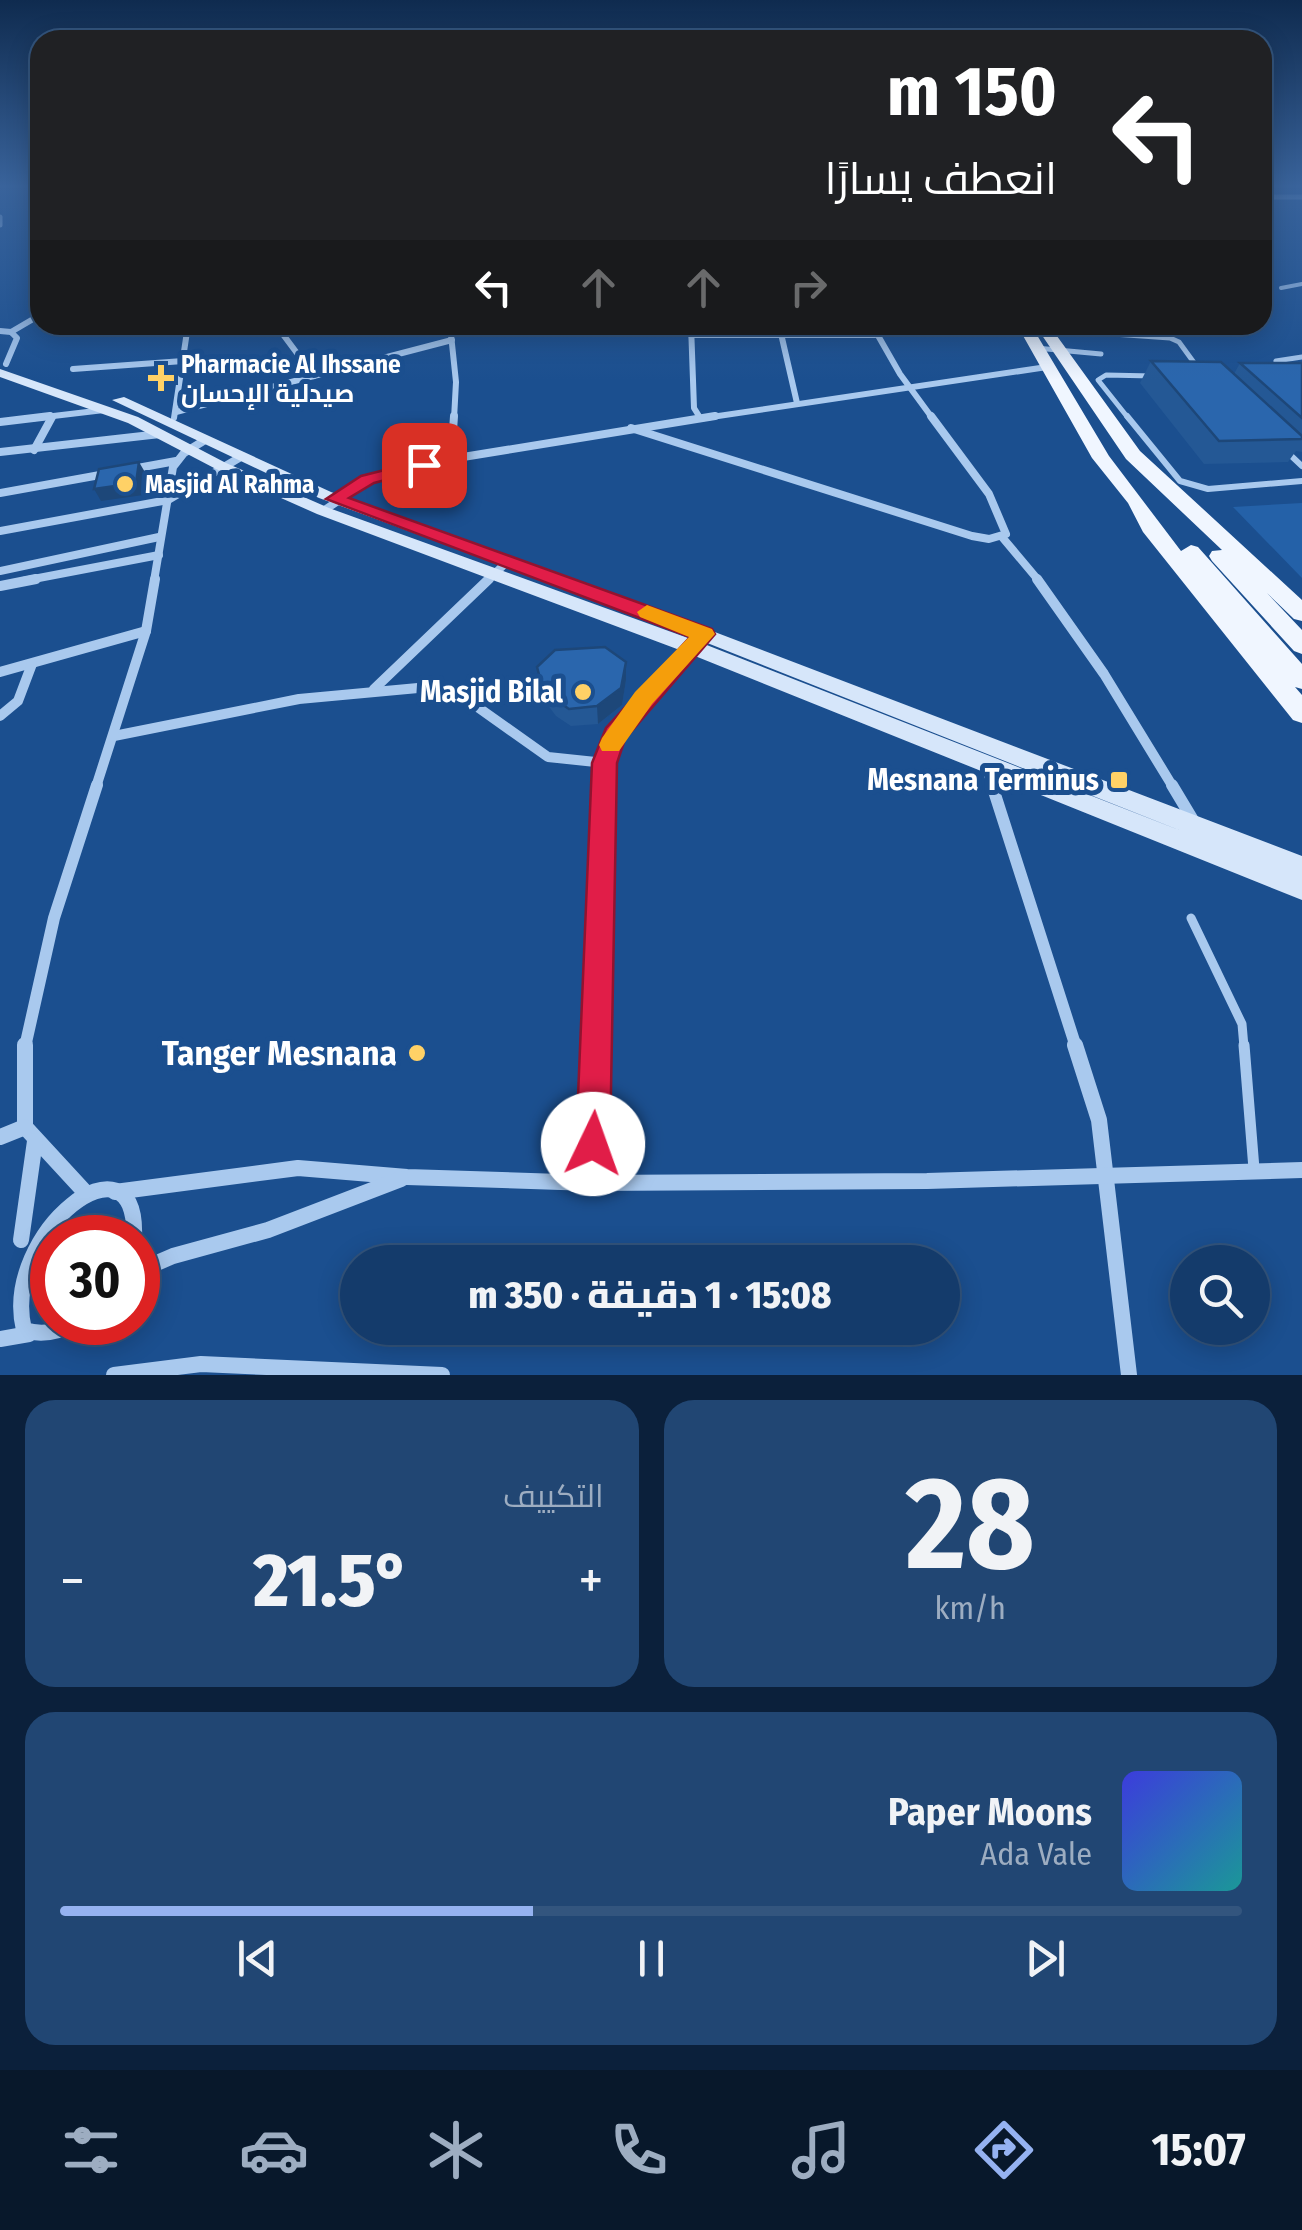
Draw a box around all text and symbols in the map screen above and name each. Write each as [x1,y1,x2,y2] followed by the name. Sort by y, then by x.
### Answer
[887,50,1057,134] text: 150 m
[1092,70,1222,200] icon: left
[825,152,1057,206] text: انعطف يسارًا
[466,260,521,315] icon: left
[571,260,626,315] icon: ahead
[676,260,731,315] icon: ahead
[781,260,836,315] icon: right
[181,350,401,410] place label: Pharmacie Al Ihssane صيدلية الإحسان
[150,367,172,389] marker: Pharmacie Al Ihssane صيدلية الإحسان
[382,423,467,508] pin
[397,438,452,493] icon: arrive
[145,470,314,500] place label: Masjid Al Rahma
[114,473,136,495] marker: Masjid Al Rahma
[420,674,564,710] place label: Masjid Bilal
[572,681,594,703] marker: Masjid Bilal
[867,762,1099,798] place label: Mesnana Terminus
[1108,769,1130,791] marker: Mesnana Terminus
[162,1032,397,1074] place label: Tanger Mesnana
[406,1042,428,1064] marker: Tanger Mesnana
[541,1092,645,1196] position arrow
[30,1215,160,1345] speed limit sign: 30
[1170,1245,1270,1345] map controls
[1170,1245,1270,1345] button: search
[469,1272,832,1318] text: 15:08 · 1 دقيقة · 350 m
[906,1446,1035,1602] text: 28
[503,1477,604,1515] text: التكييف
[253,1536,410,1626] text: 21.5°
[60,1548,85,1614] text: −
[578,1548,603,1614] text: +
[935,1589,1006,1627] text: km/h
[888,1789,1092,1835] text: Paper Moons
[980,1835,1092,1873] text: Ada Vale
[230,1931,285,1986] icon: previous
[624,1931,679,1986] icon: pause
[1018,1931,1073,1986] icon: next
[56,2115,126,2185] icon: filters
[239,2115,309,2185] icon: car
[421,2115,491,2185] icon: climate
[604,2115,674,2185] icon: phone
[786,2115,856,2185] icon: music
[969,2115,1039,2185] icon: directions
[1151,2123,1246,2177] text: 15:07

